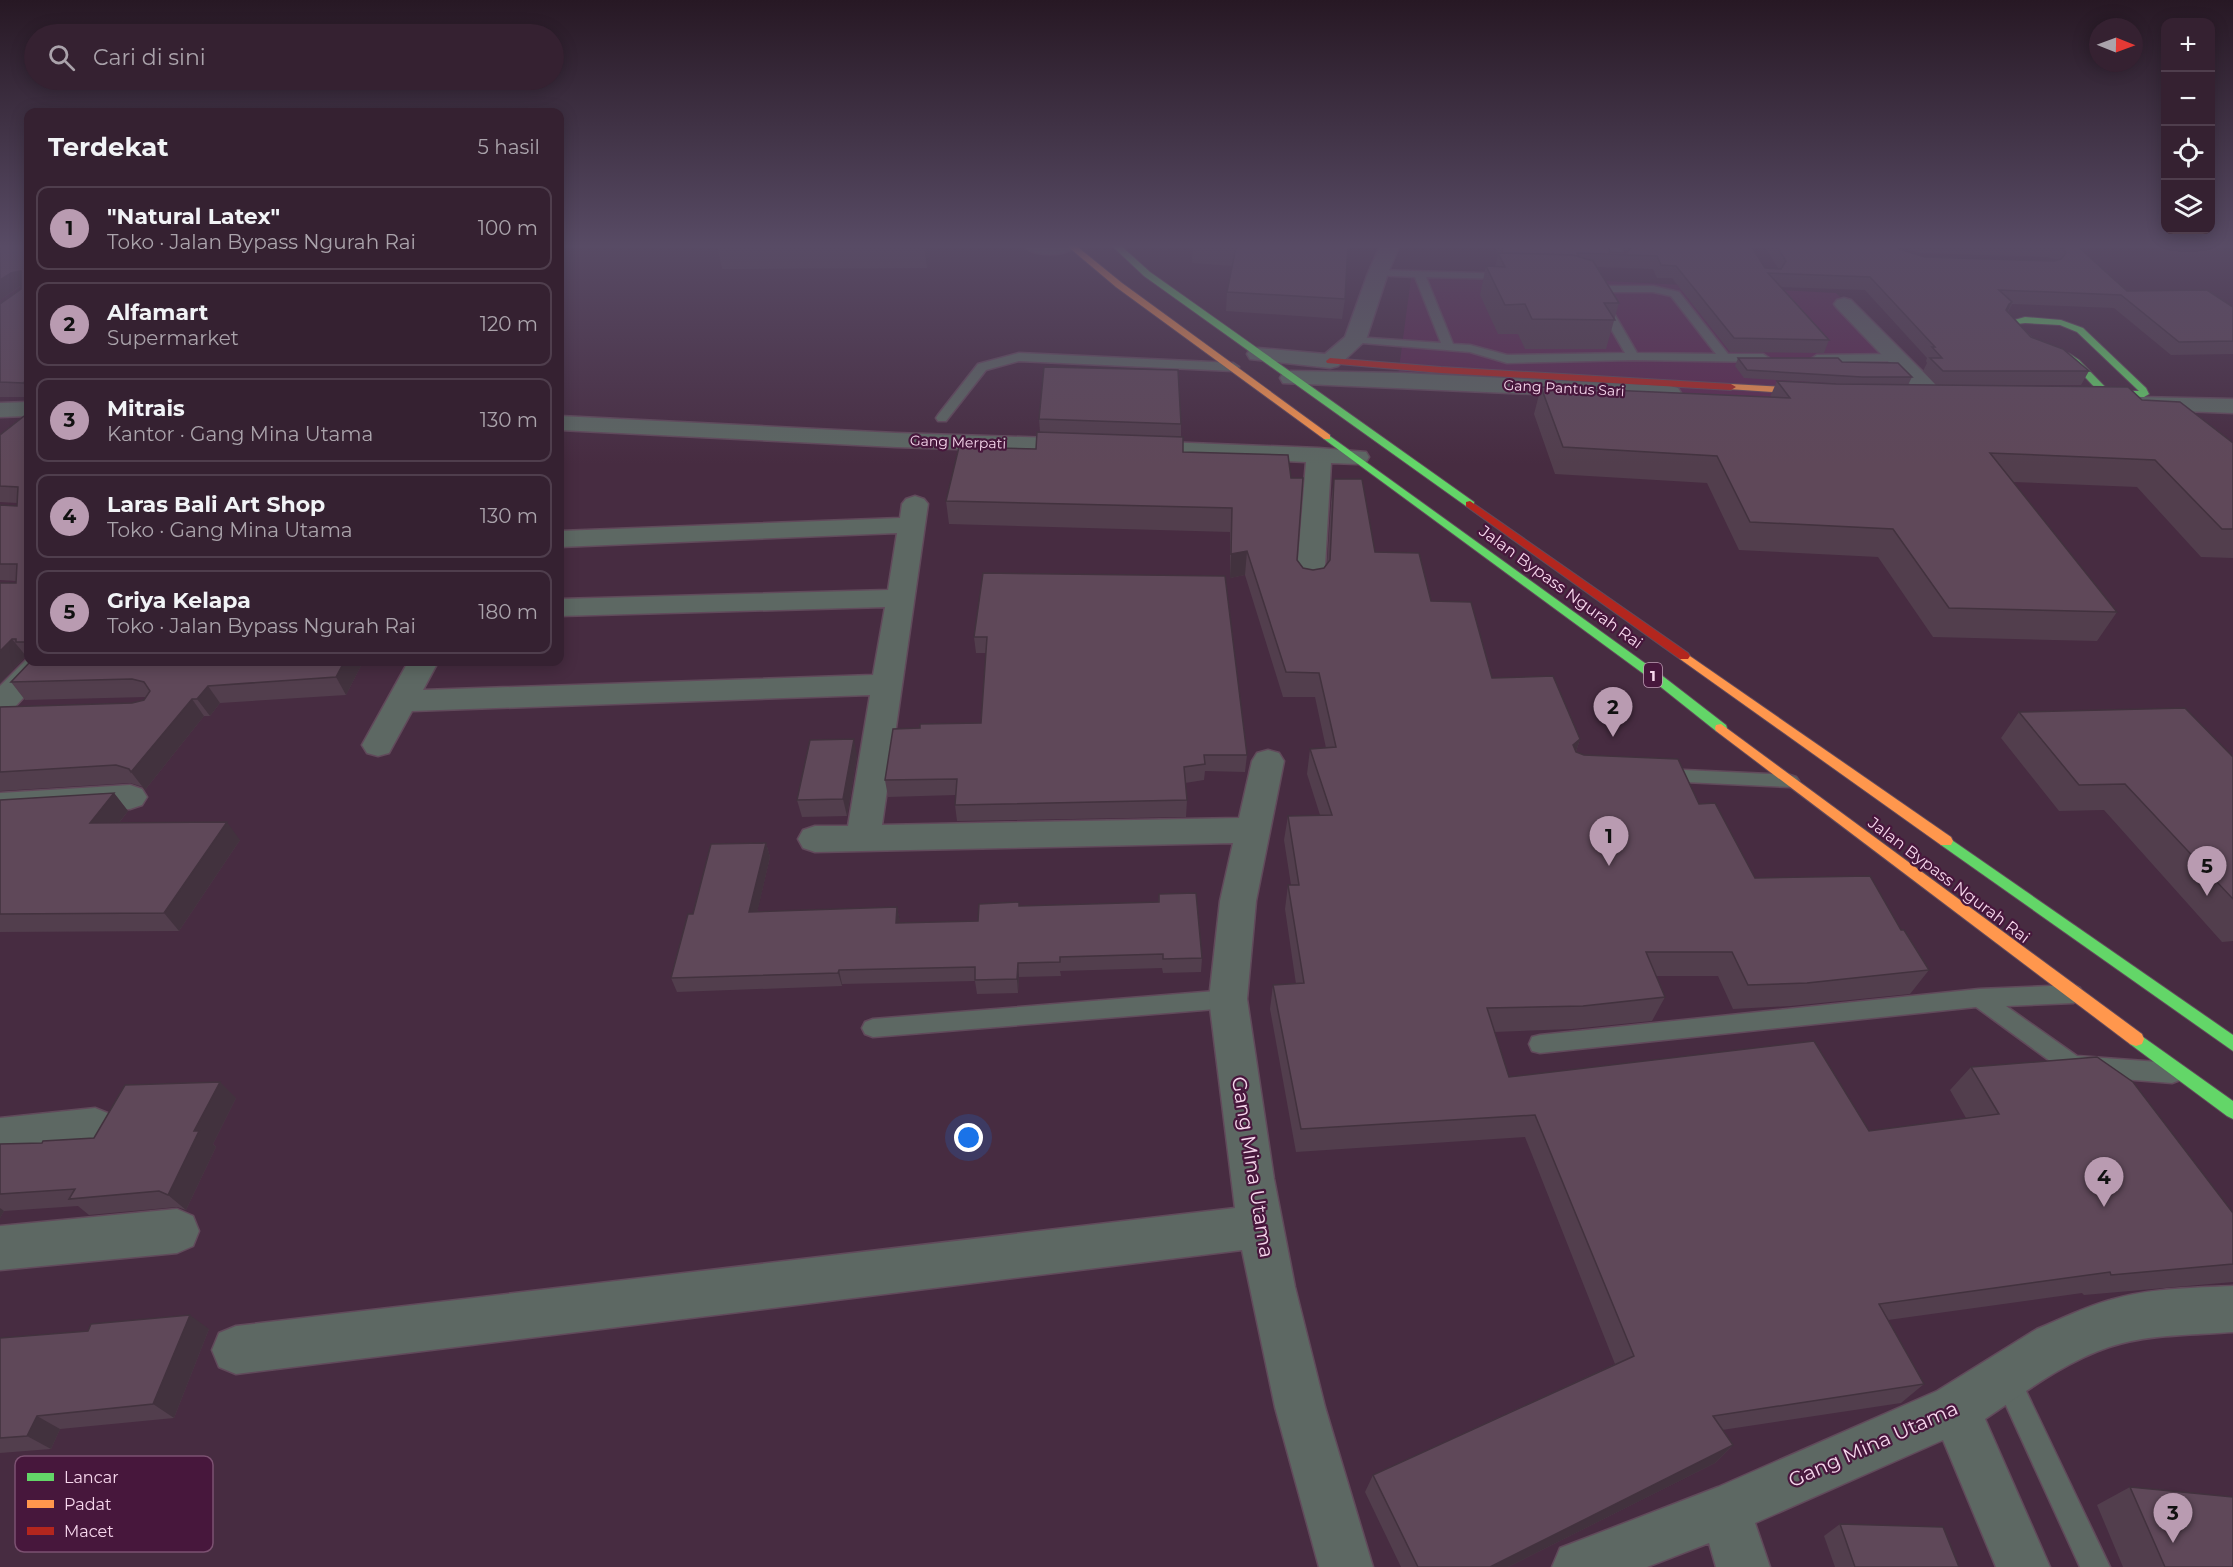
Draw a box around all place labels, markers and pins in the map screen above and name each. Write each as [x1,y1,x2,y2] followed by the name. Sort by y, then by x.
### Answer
[1594,688,1632,737] pin: 2
[1590,816,1628,866] pin: 1
[2188,846,2226,896] pin: 5
[2084,1158,2124,1207] pin: 4
[2154,1494,2192,1543] pin: 3

